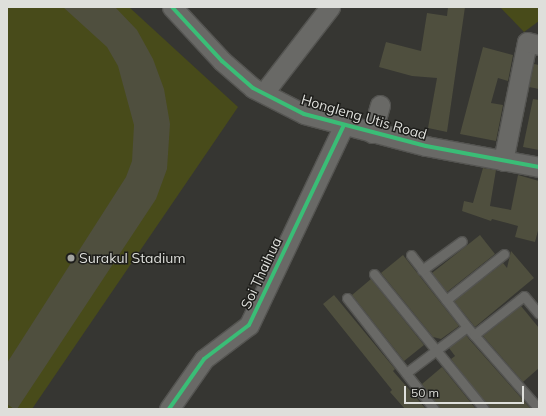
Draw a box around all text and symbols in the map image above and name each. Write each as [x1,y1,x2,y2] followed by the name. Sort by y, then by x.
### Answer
[299,91,429,143] street label: Hongleng Utis Road
[237,235,285,311] street label: Soi Thaihua
[79,250,186,266] place label: Surakul Stadium
[66,253,76,263] marker: Surakul Stadium
[406,378,526,404] scale bar
[411,385,439,400] text: 50 m

